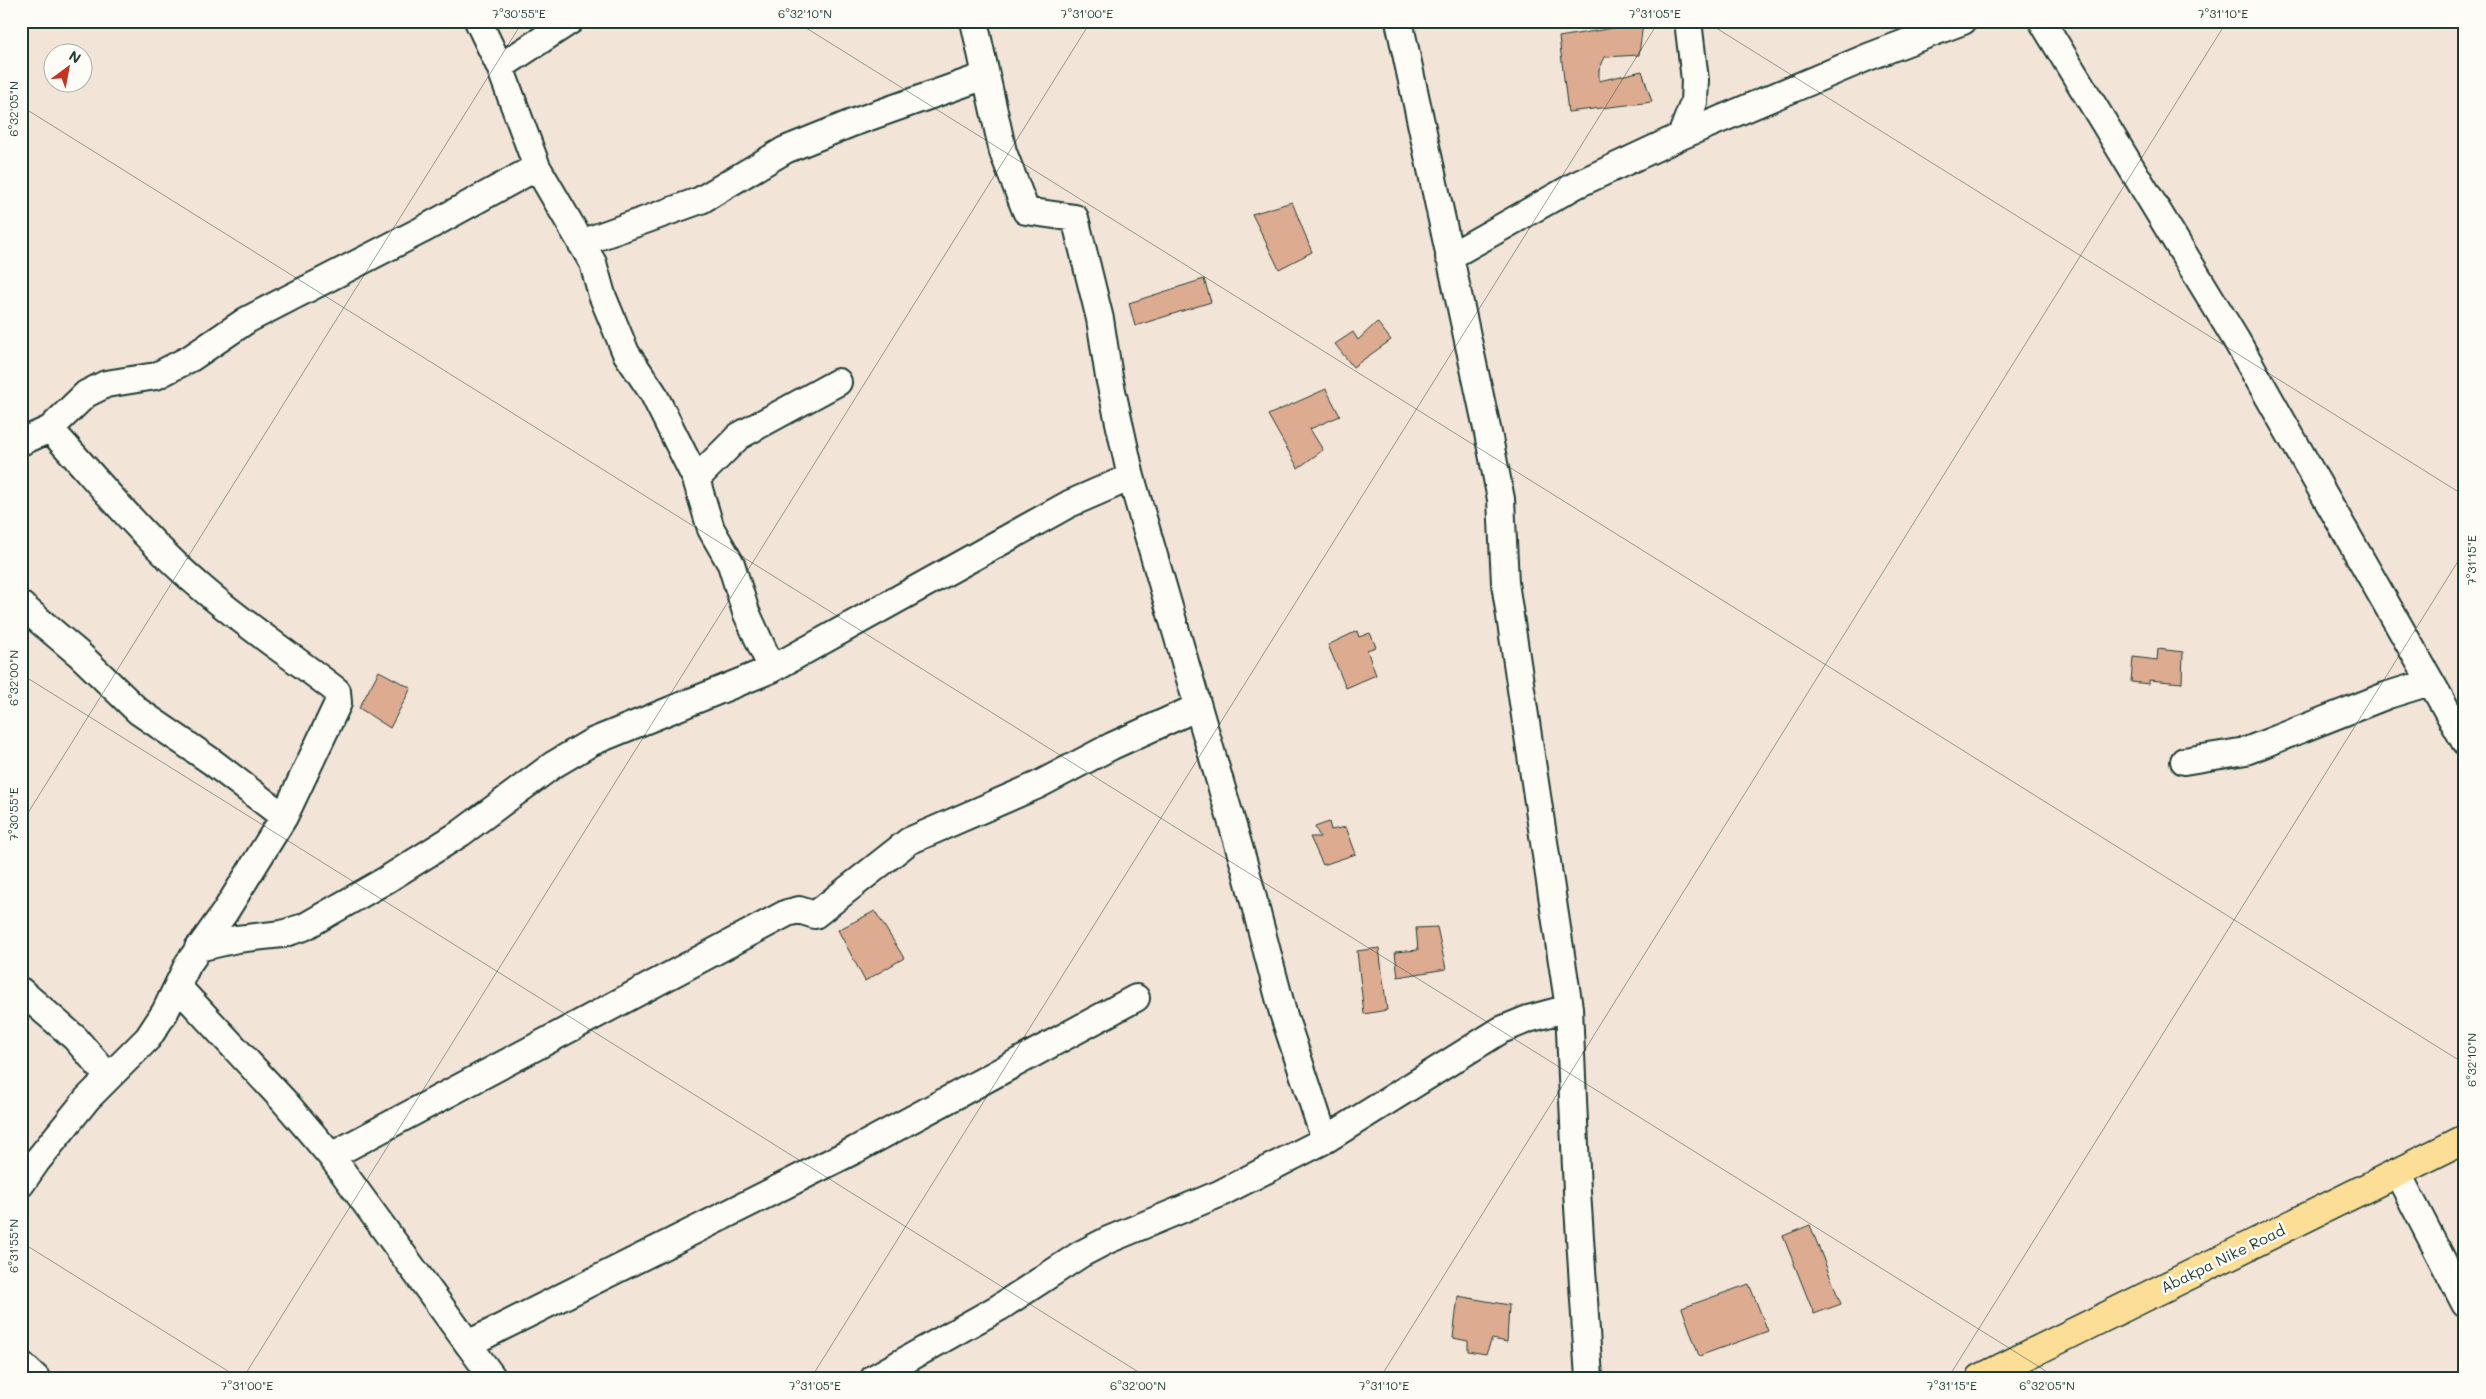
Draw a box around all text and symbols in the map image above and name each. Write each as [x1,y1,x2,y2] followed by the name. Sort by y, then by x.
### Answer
[492,5,546,21] text: 7°30'55"E
[778,5,832,21] text: 6°32'10"N
[1061,5,1113,21] text: 7°31'00"E
[1629,5,1681,21] text: 7°31'05"E
[2198,5,2248,21] text: 7°31'10"E
[42,42,92,92] north arrow
[66,46,85,67] text: N
[5,81,21,137] text: 6°32'05"N
[2463,535,2479,585] text: 7°31'15"E
[5,650,21,706] text: 6°32'00"N
[5,787,21,841] text: 7°30'55"E
[2463,1033,2479,1087] text: 6°32'10"N
[5,1219,21,1273] text: 6°31'55"N
[2157,1219,2288,1297] street label: Abakpa Nike Road
[221,1377,273,1393] text: 7°31'00"E
[789,1377,841,1393] text: 7°31'05"E
[1110,1377,1166,1393] text: 6°32'00"N
[1359,1377,1409,1393] text: 7°31'10"E
[1927,1377,1977,1393] text: 7°31'15"E
[2019,1377,2075,1393] text: 6°32'05"N

